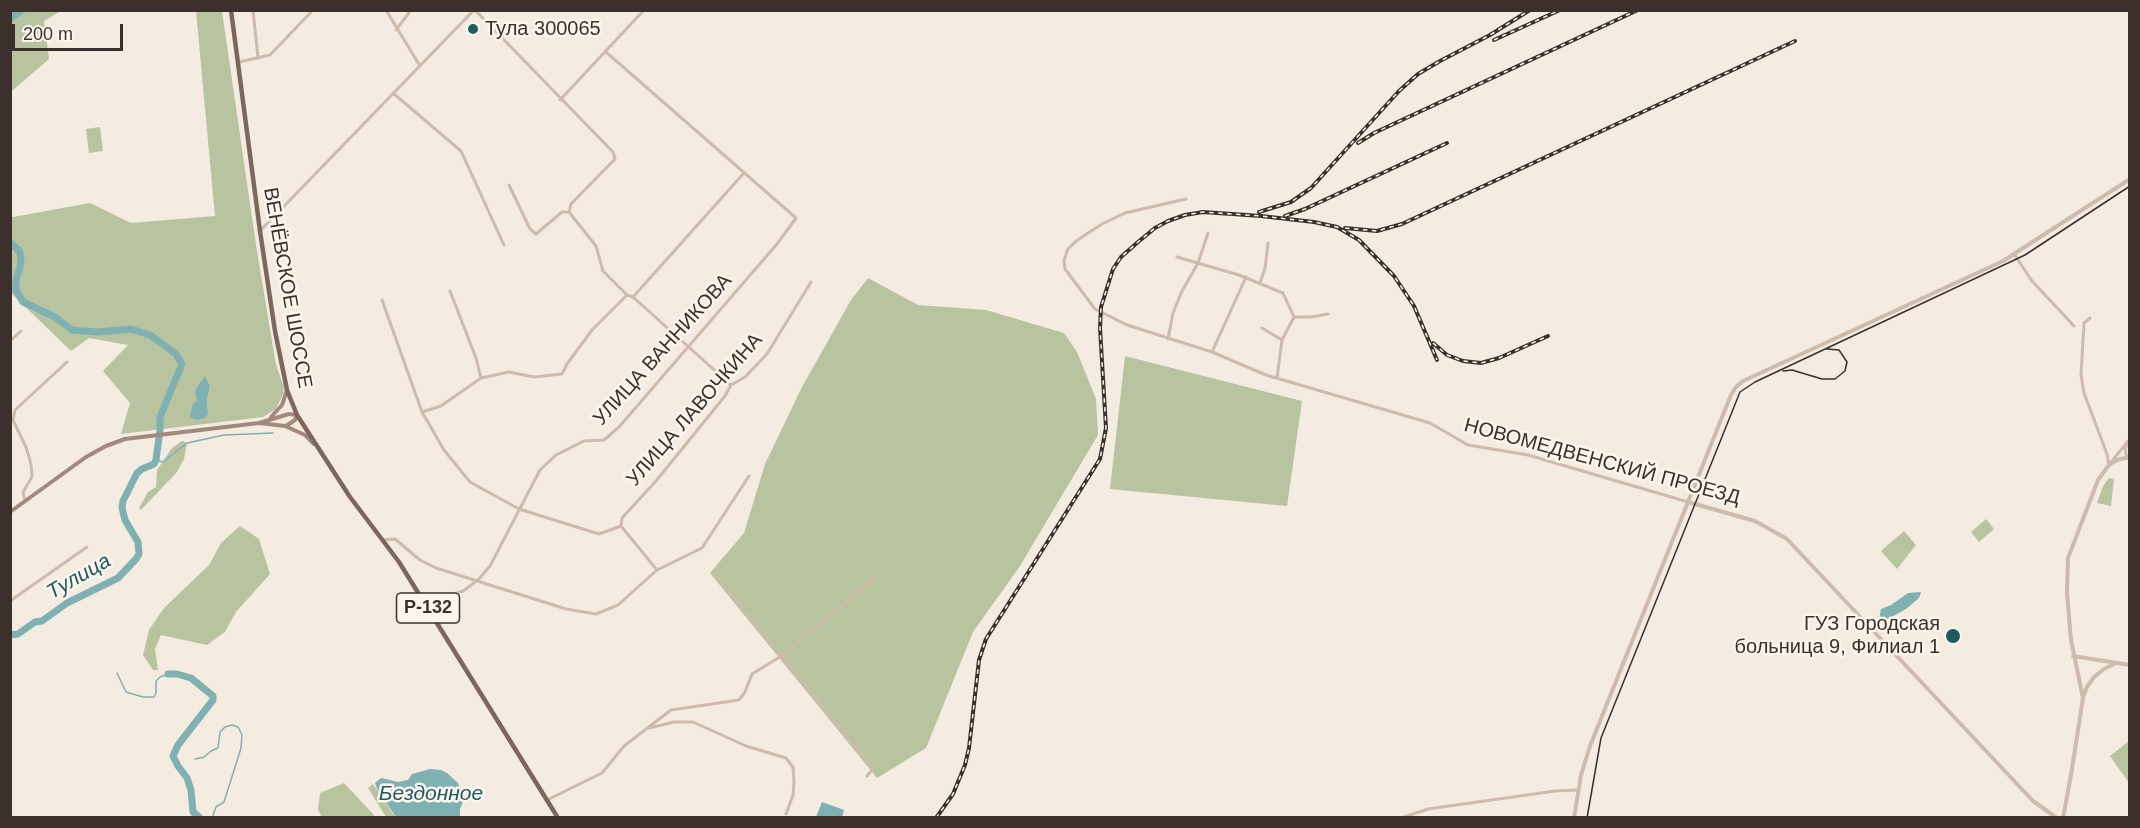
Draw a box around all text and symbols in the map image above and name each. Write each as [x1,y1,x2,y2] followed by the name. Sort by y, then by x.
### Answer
[15,12,126,50] scale bar
[485,17,601,41] place label: Тула 300065
[466,22,480,36] marker: Тула 300065
[23,24,73,44] text: 200 m
[258,186,316,390] street label: ВЕНЁВСКОЕ ШОССЕ
[589,269,737,431] street label: УЛИЦА ВАННИКОВА
[622,329,768,491] street label: УЛИЦА ЛАВОЧКИНА
[1461,414,1743,510] street label: НОВОМЕДВЕНСКИЙ ПРОЕЗД
[42,549,116,605] water label: Тулица
[396,593,460,623] road number: Р-132
[1734,612,1940,659] place label: ГУЗ Городская больница 9, Филиал 1
[1944,627,1962,645] marker: ГУЗ Городская больница 9, Филиал 1
[379,781,483,807] water label: Бездонное

